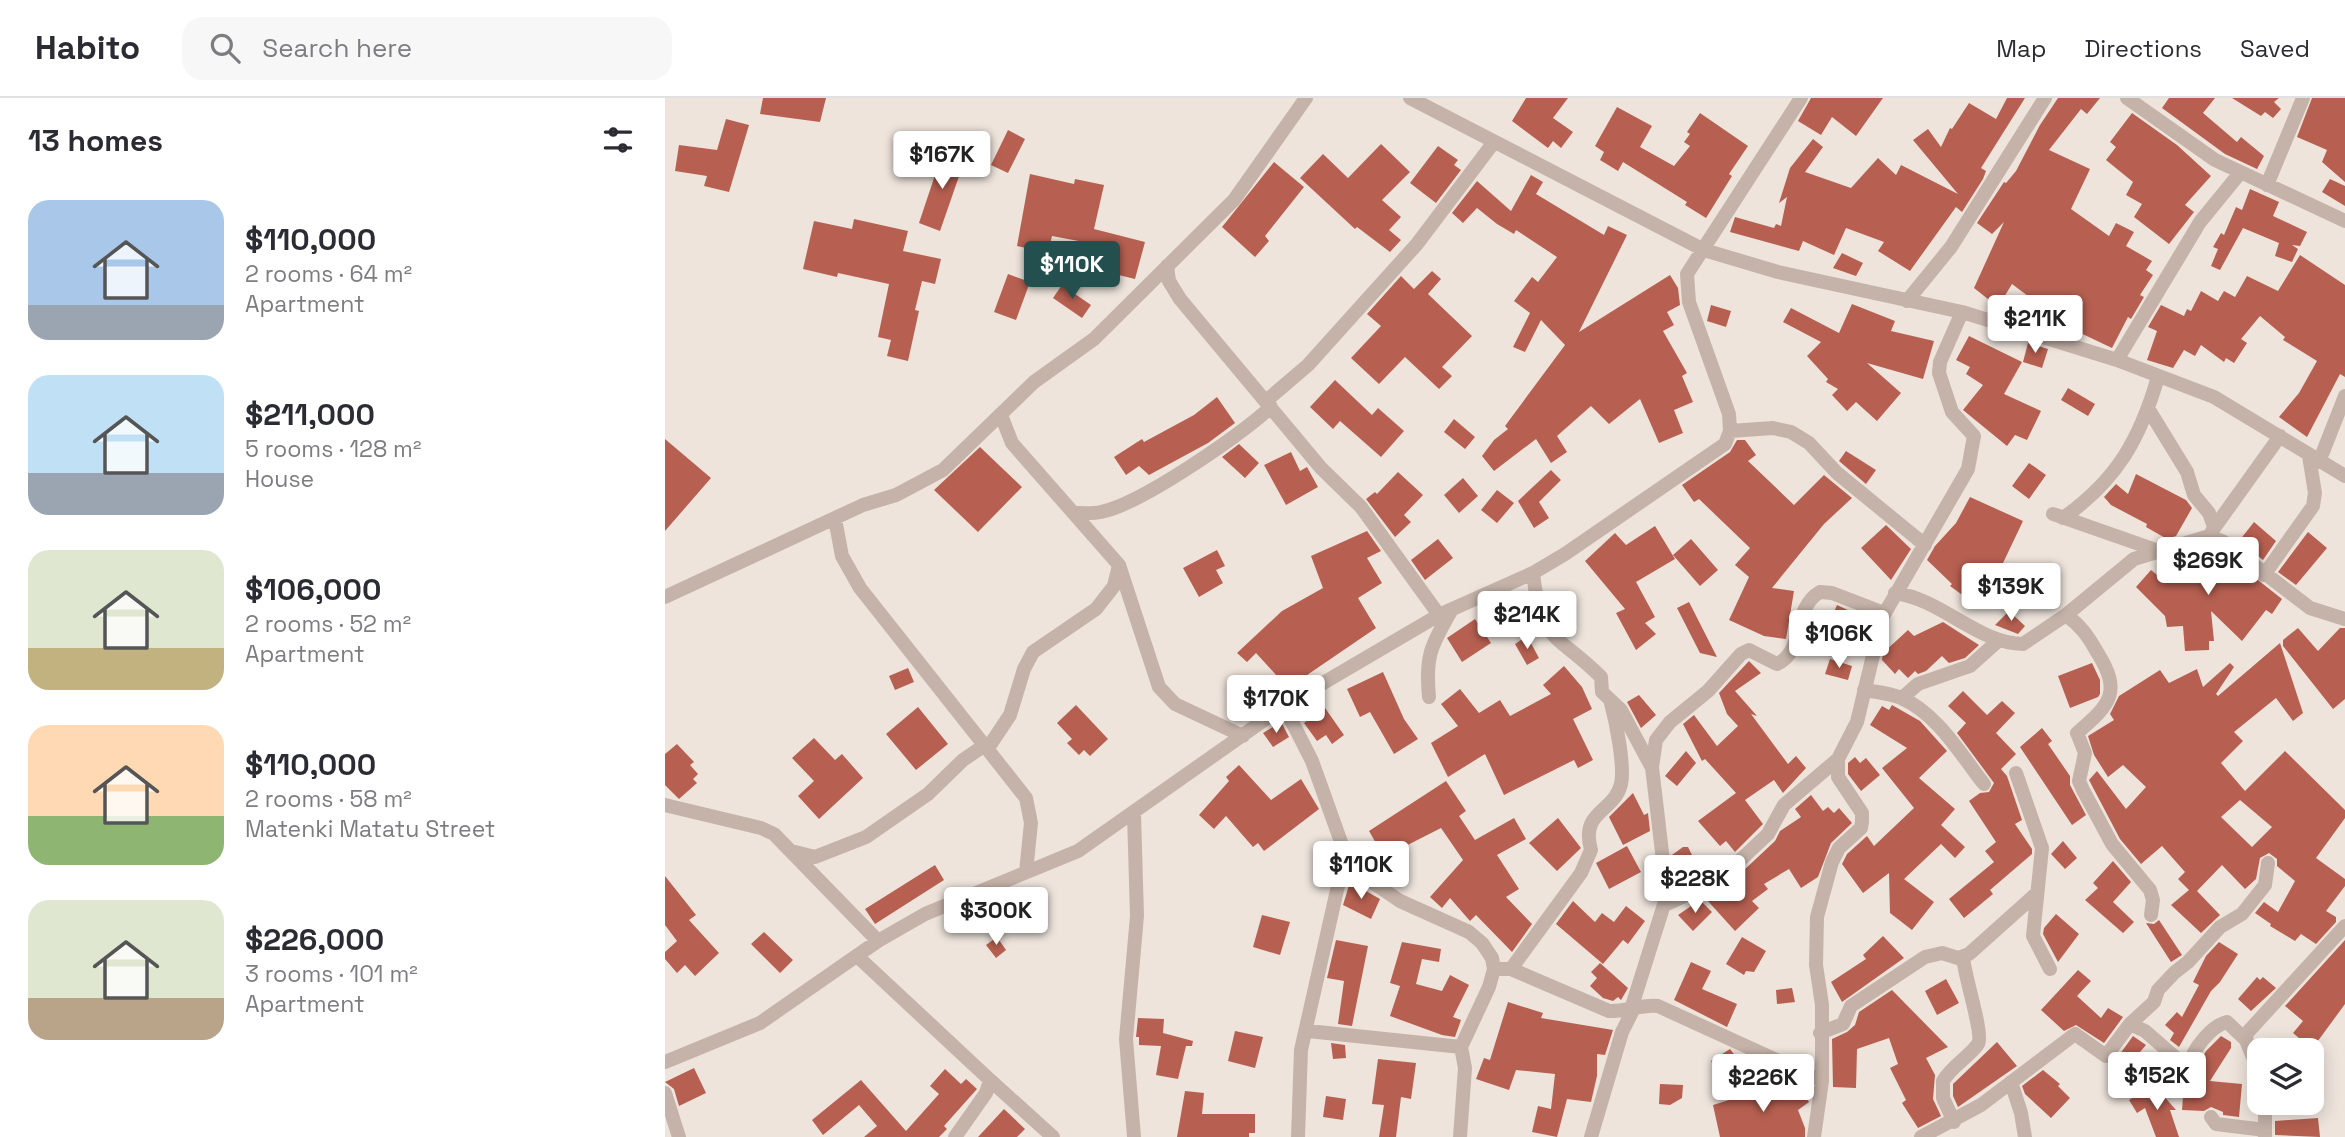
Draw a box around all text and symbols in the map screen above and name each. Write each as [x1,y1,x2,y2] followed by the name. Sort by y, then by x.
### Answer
[182,17,672,80] search box
[35,27,140,69] text: Habito
[206,29,244,67] icon: search
[262,31,412,65] text: Search here
[1996,33,2046,64] text: Map
[2084,33,2202,64] text: Directions
[2240,33,2310,64] text: Saved
[28,121,163,160] text: 13 homes
[599,121,637,159] icon: filters
[893,132,991,191] pin: $167K
[909,139,975,169] text: $167K
[245,220,376,259] text: $110,000
[84,228,168,312] icon: home
[1023,242,1121,301] pin: $110K
[1040,249,1104,279] text: $110K
[245,259,412,289] text: 2 rooms · 64 m²
[245,289,365,319] text: Apartment
[1986,296,2084,355] pin: $211K
[2004,303,2066,333] text: $211K
[245,395,375,434] text: $211,000
[84,403,168,487] icon: home
[245,434,421,464] text: 5 rooms · 128 m²
[245,464,314,494] text: House
[2159,538,2257,597] pin: $269K
[2173,545,2243,575] text: $269K
[1962,564,2060,623] pin: $139K
[245,570,381,609] text: $106,000
[1978,571,2044,601] text: $139K
[84,578,168,662] icon: home
[1478,592,1576,651] pin: $214K
[1493,599,1561,629] text: $214K
[245,609,411,639] text: 2 rooms · 52 m²
[1790,610,1888,670] pin: $106K
[1805,618,1873,648] text: $106K
[245,639,365,669] text: Apartment
[1227,676,1325,735] pin: $170K
[1243,683,1309,713] text: $170K
[245,745,376,784] text: $110,000
[84,753,168,837] icon: home
[245,784,412,814] text: 2 rooms · 58 m²
[245,814,495,844] text: Matenki Matatu Street
[1312,842,1410,901] pin: $110K
[1329,849,1393,879] text: $110K
[1646,856,1744,915] pin: $228K
[1660,863,1730,893] text: $228K
[947,888,1045,947] pin: $300K
[960,895,1032,925] text: $300K
[245,920,384,959] text: $226,000
[84,928,168,1012] icon: home
[245,959,418,989] text: 3 rooms · 101 m²
[245,989,365,1019] text: Apartment
[2247,1038,2324,1115] map controls
[2247,1038,2324,1115] button: layers
[2108,1052,2206,1112] pin: $152K
[1714,1054,1812,1114] pin: $226K
[2124,1060,2190,1090] text: $152K
[1728,1062,1798,1092] text: $226K

